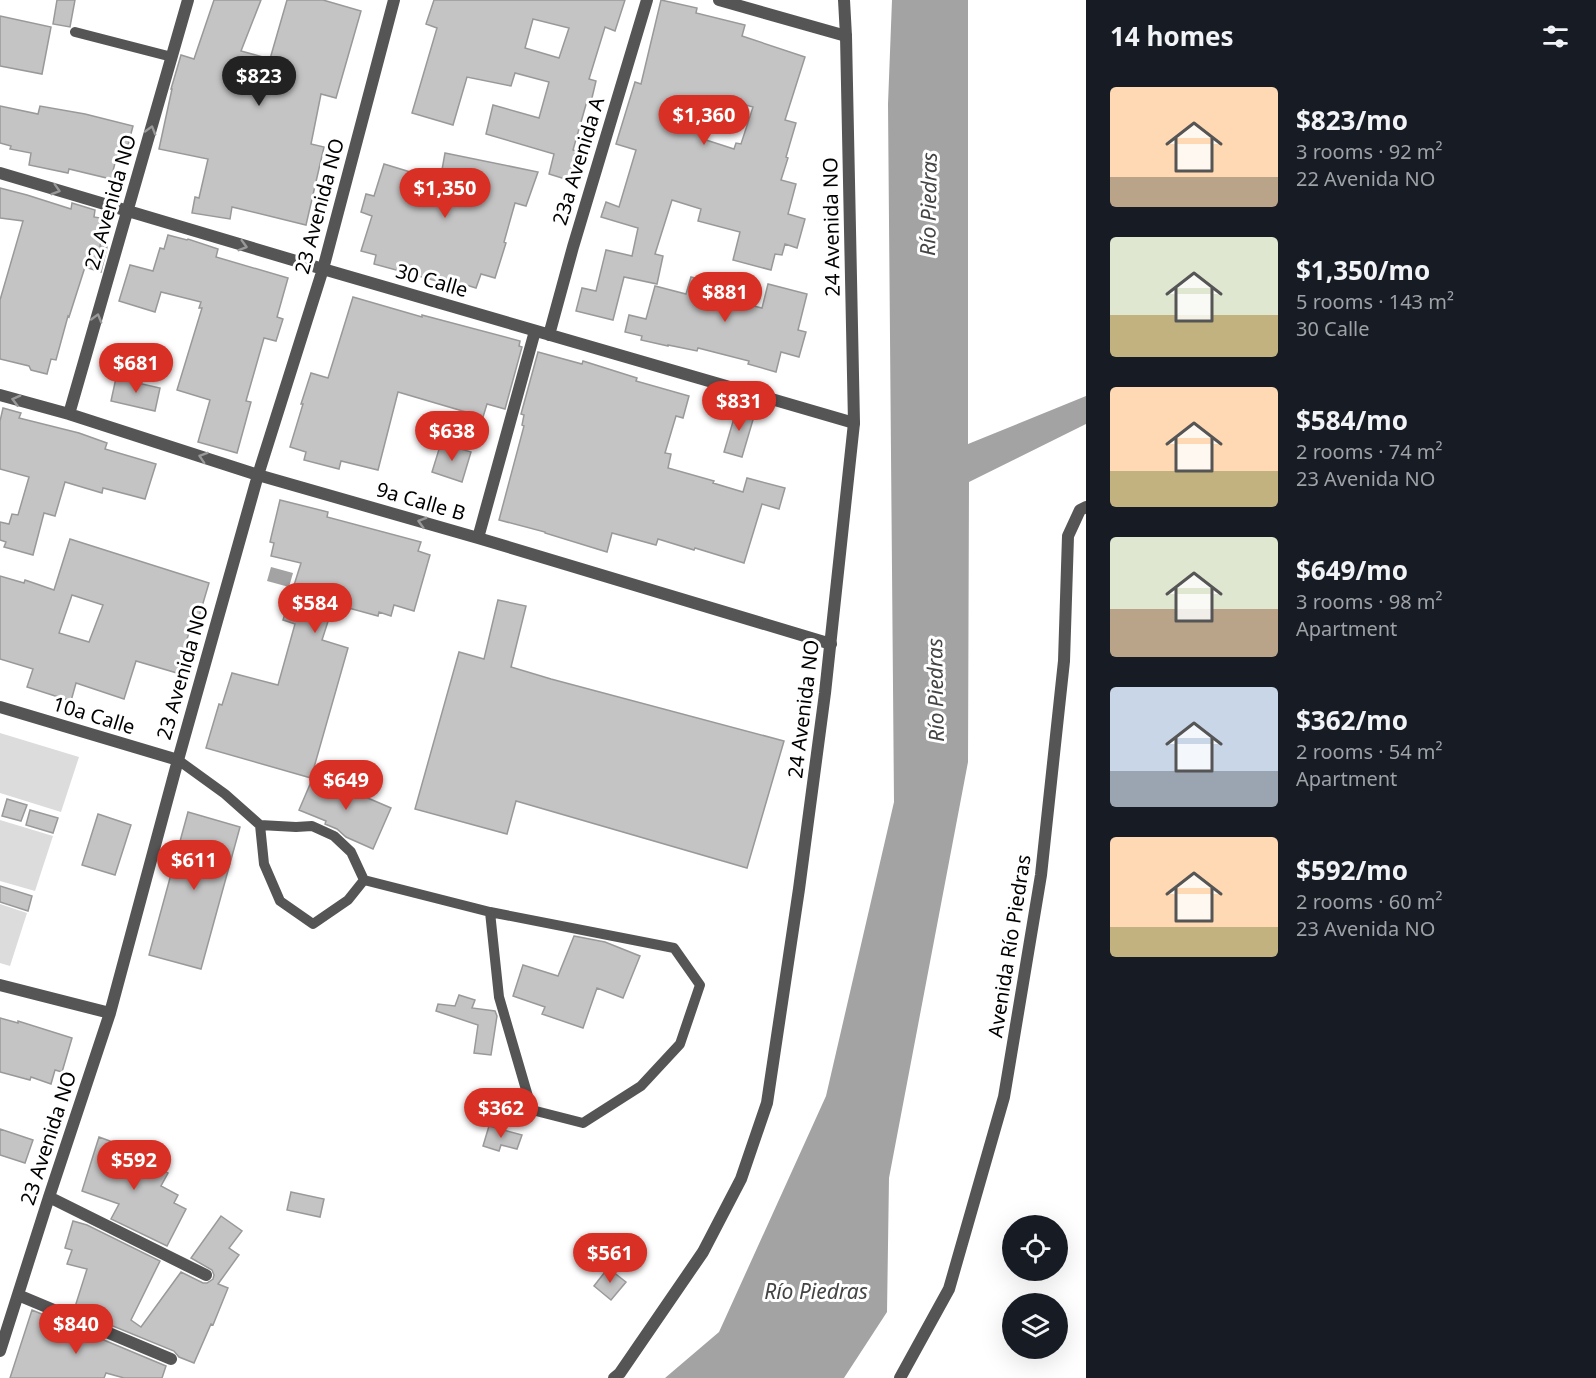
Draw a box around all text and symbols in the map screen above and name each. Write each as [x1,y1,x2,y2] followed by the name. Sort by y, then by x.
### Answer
[1110,18,1234,54] text: 14 homes
[1539,20,1572,53] icon: filters
[223,56,295,107] pin: $823
[236,62,282,89] text: $823
[546,93,610,228] street label: 23a Avenida A
[655,95,753,146] pin: $1,360
[673,101,735,128] text: $1,360
[1296,102,1408,138] text: $823/mo
[1158,111,1230,183] icon: home
[144,125,156,136] one-way arrow
[78,131,142,273] street label: 22 Avenida NO
[288,135,350,277] street label: 23 Avenida NO
[1296,138,1443,165] text: 3 rooms · 92 m²
[913,152,943,256] water label: Río Piedras
[816,157,846,297] street label: 24 Avenida NO
[1296,165,1435,192] text: 22 Avenida NO
[396,168,494,219] pin: $1,350
[414,174,476,201] text: $1,350
[50,183,61,195] one-way arrow
[237,239,248,251] one-way arrow
[1296,252,1430,288] text: $1,350/mo
[393,257,471,303] street label: 30 Calle
[1158,261,1230,333] icon: home
[689,272,761,323] pin: $881
[702,278,748,305] text: $881
[1296,288,1454,315] text: 5 rooms · 143 m²
[90,313,102,323] one-way arrow
[1296,315,1370,342] text: 30 Calle
[100,343,172,394] pin: $681
[113,349,159,376] text: $681
[703,381,775,432] pin: $831
[716,387,762,414] text: $831
[11,394,21,407] one-way arrow
[1296,402,1408,438] text: $584/mo
[416,411,488,462] pin: $638
[1158,411,1230,483] icon: home
[429,417,475,444] text: $638
[1296,438,1443,465] text: 2 rooms · 74 m²
[198,452,209,464] one-way arrow
[1296,465,1435,492] text: 23 Avenida NO
[373,475,469,527] street label: 9a Calle B
[417,517,428,529] one-way arrow
[1296,552,1408,588] text: $649/mo
[1158,561,1230,633] icon: home
[279,583,351,634] pin: $584
[1296,588,1443,615] text: 3 rooms · 98 m²
[292,589,338,616] text: $584
[150,601,214,743] street label: 23 Avenida NO
[1296,615,1397,642] text: Apartment
[781,638,825,780] street label: 24 Avenida NO
[920,638,950,742] water label: Río Piedras
[50,690,138,740] street label: 10a Calle
[1296,702,1408,738] text: $362/mo
[1158,711,1230,783] icon: home
[1296,738,1443,765] text: 2 rooms · 54 m²
[310,760,382,811] pin: $649
[1296,765,1397,792] text: Apartment
[323,766,369,793] text: $649
[158,840,230,891] pin: $611
[171,846,217,873] text: $611
[1296,852,1408,888] text: $592/mo
[981,853,1037,1039] street label: Avenida Río Piedras
[1158,861,1230,933] icon: home
[1296,888,1443,915] text: 2 rooms · 60 m²
[1296,915,1435,942] text: 23 Avenida NO
[14,1068,82,1208] street label: 23 Avenida NO
[465,1088,537,1139] pin: $362
[478,1094,524,1121] text: $362
[98,1140,170,1191] pin: $592
[111,1146,157,1173] text: $592
[1002,1215,1068,1359] map controls
[1002,1215,1068,1281] button: locate
[574,1233,646,1284] pin: $561
[587,1239,633,1266] text: $561
[764,1277,868,1305] water label: Río Piedras
[1002,1293,1068,1359] button: layers
[40,1304,112,1355] pin: $840
[53,1310,99,1337] text: $840

